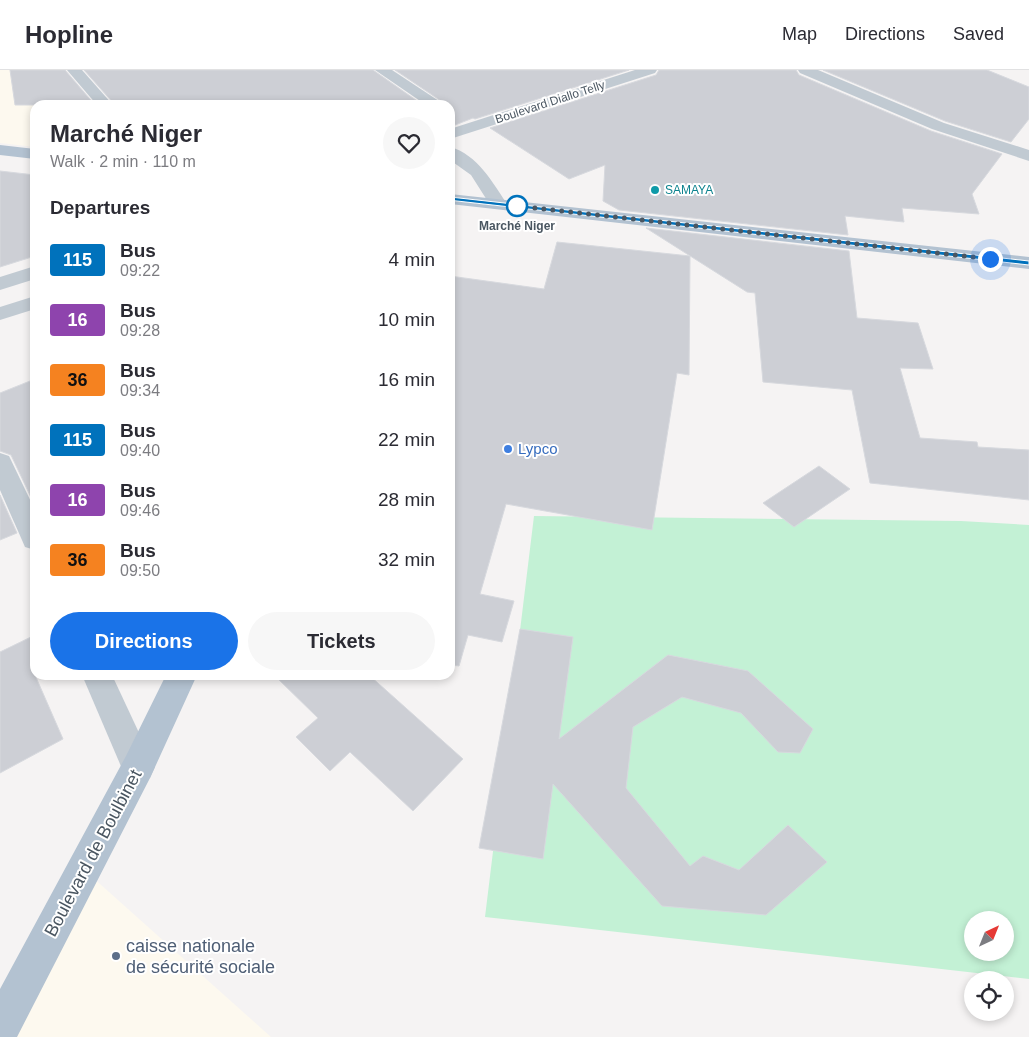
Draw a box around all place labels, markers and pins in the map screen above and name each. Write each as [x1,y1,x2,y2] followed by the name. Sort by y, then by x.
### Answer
[665,183,713,197] place label: SAMAYA
[649,184,661,196] marker: SAMAYA
[506,195,528,217] marker: Marché Niger
[479,219,555,233] place label: Marché Niger
[518,440,557,457] place label: Lypco
[502,443,514,455] marker: Lypco
[126,936,275,977] place label: caisse nationale de sécurité sociale
[110,950,122,962] marker: caisse nationale de sécurité sociale

